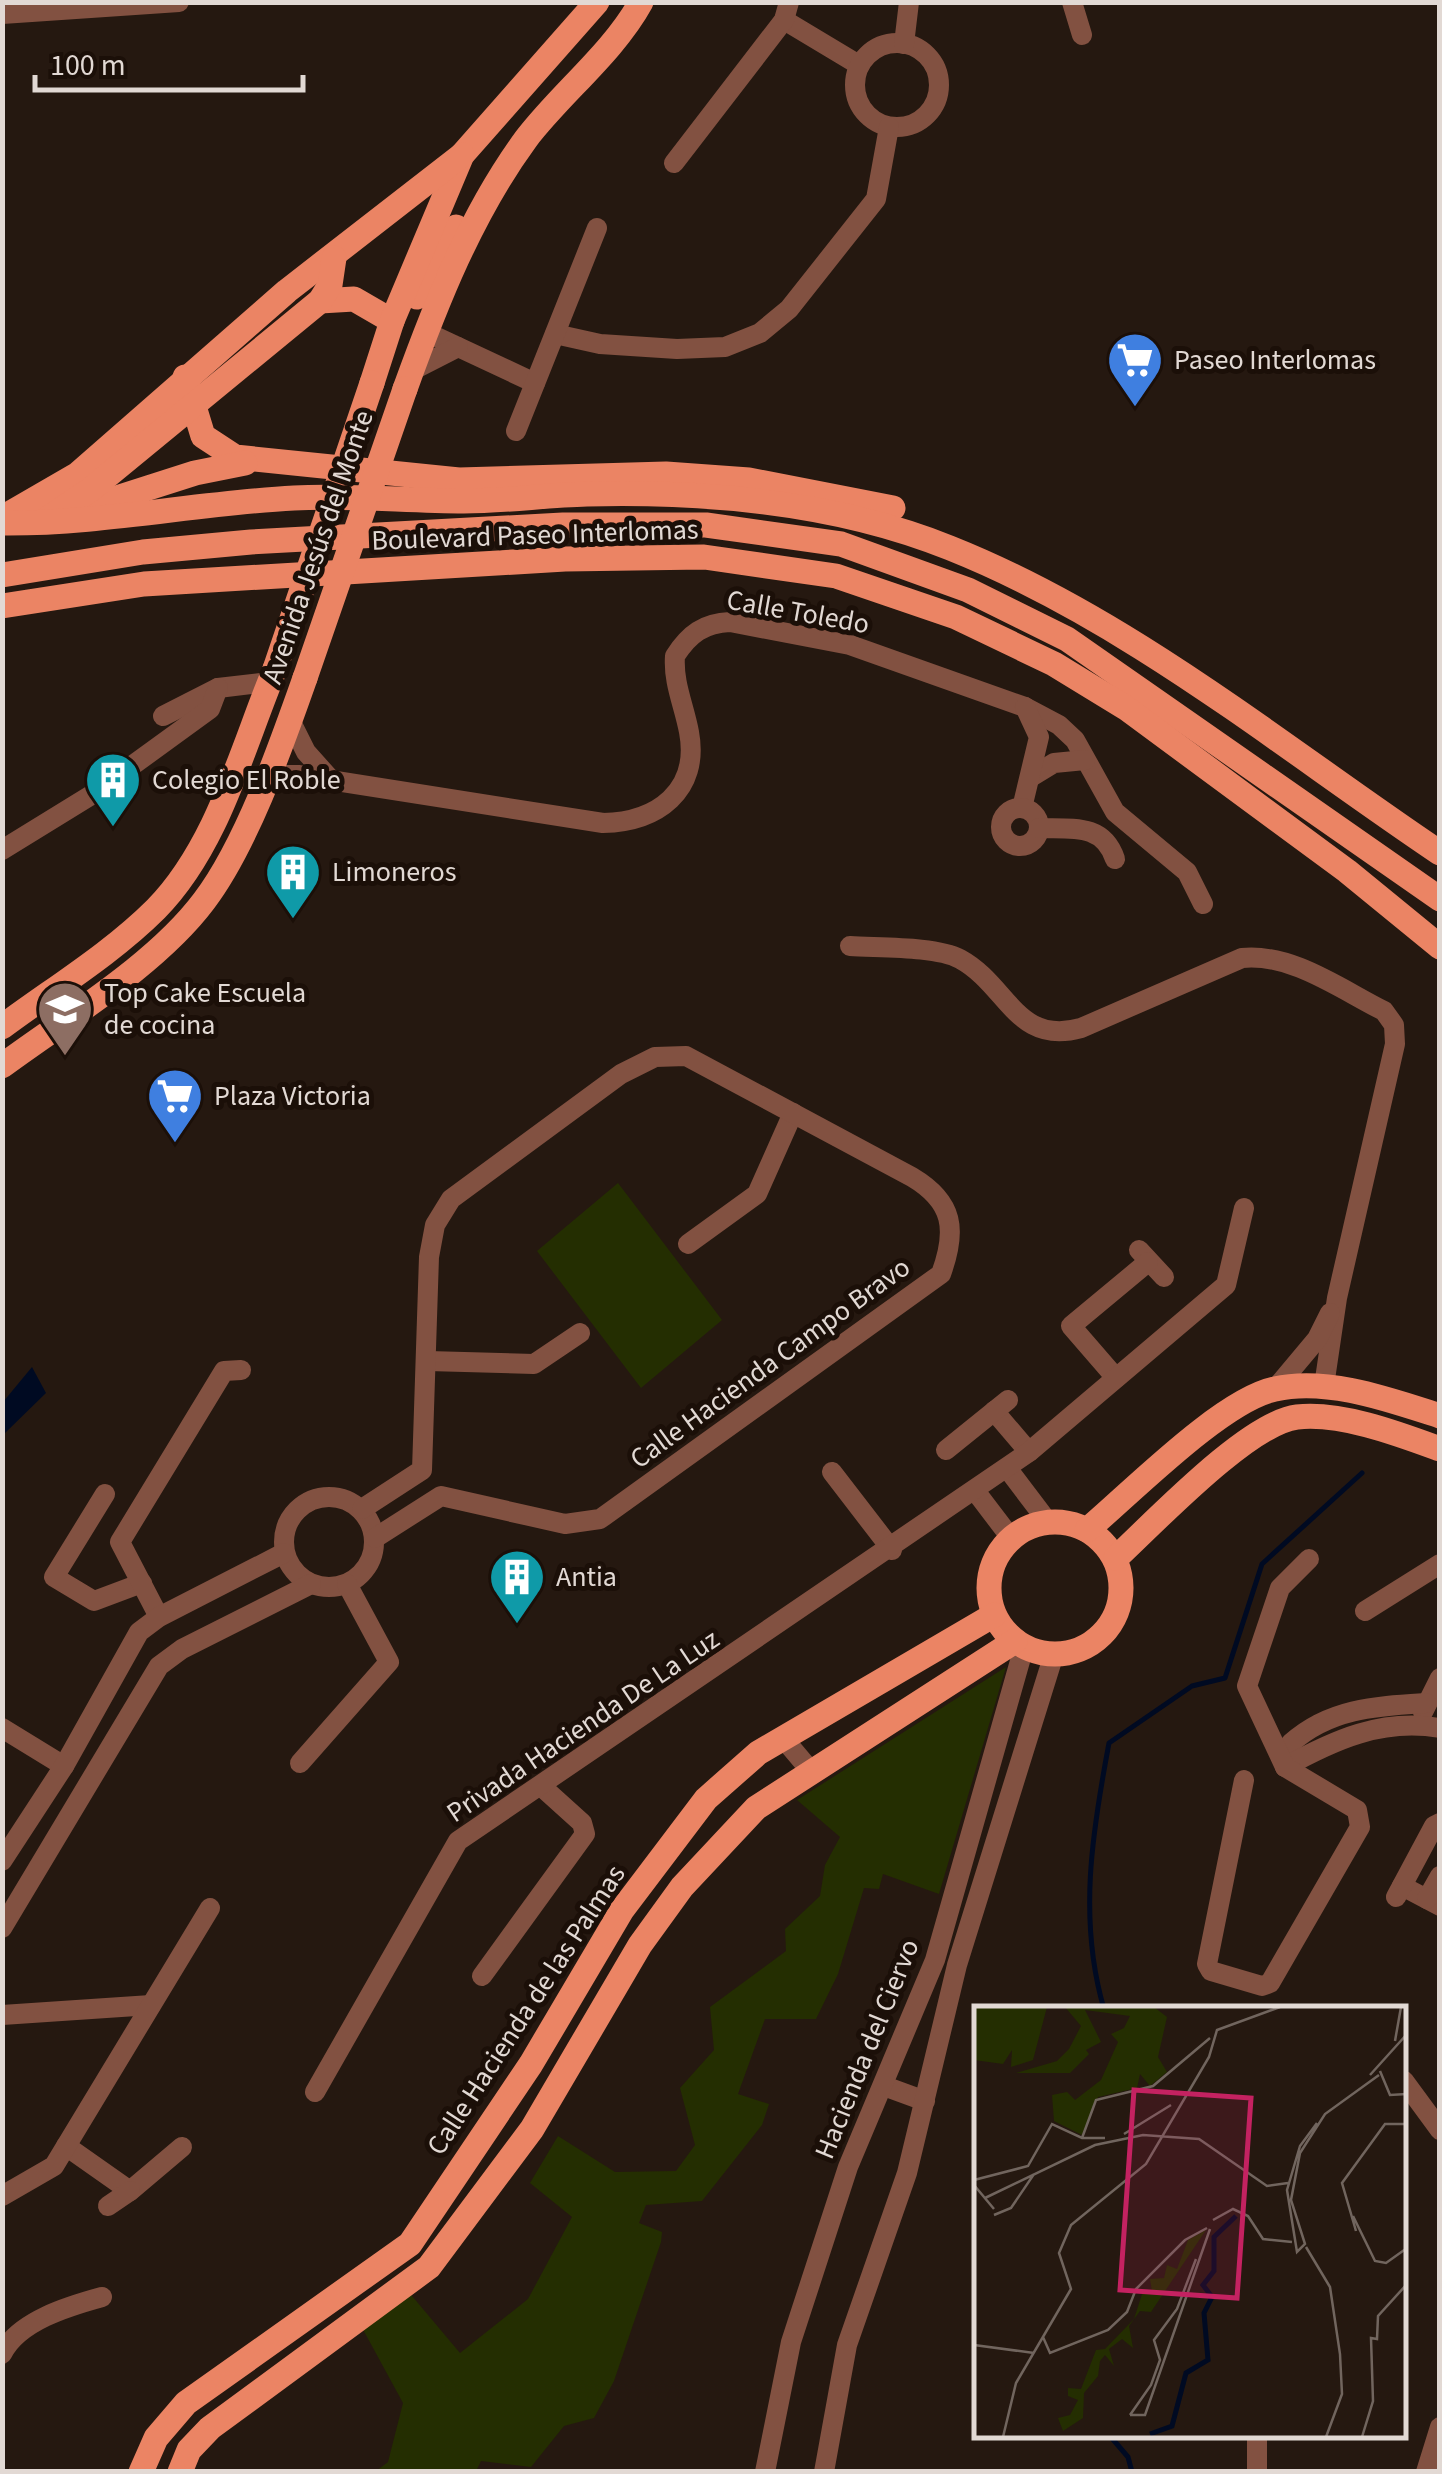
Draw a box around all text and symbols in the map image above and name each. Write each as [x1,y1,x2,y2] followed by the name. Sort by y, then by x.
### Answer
[35,30,302,92] scale bar
[50,44,126,87] text: 100 m
[1105,330,1165,409] supermarket icon: Paseo Interlomas
[1174,340,1376,380] place label: Paseo Interlomas
[252,405,384,689] street label: Avenida Jesús del Monte
[371,509,699,561] street label: Boulevard Paseo Interlomas
[724,580,872,644] street label: Calle Toledo
[83,750,143,829] building icon: Colegio El Roble
[152,760,341,800] place label: Colegio El Roble
[263,842,323,921] building icon: Limoneros
[332,852,456,892] place label: Limoneros
[104,973,306,1045] place label: Top Cake Escuela de cocina
[35,979,95,1058] school or university icon: Top Cake Escuela de cocina
[145,1066,205,1145] supermarket icon: Plaza Victoria
[214,1076,371,1116] place label: Plaza Victoria
[622,1248,918,1478] street label: Calle Hacienda Campo Bravo
[487,1547,547,1626] building icon: Antia
[556,1557,617,1597] place label: Antia
[439,1620,727,1832] street label: Privada Hacienda De La Luz
[417,1857,635,2163] street label: Calle Hacienda de las Palmas
[805,1933,929,2165] street label: Hacienda del Ciervo
[974,2006,1407,2439] inset map

